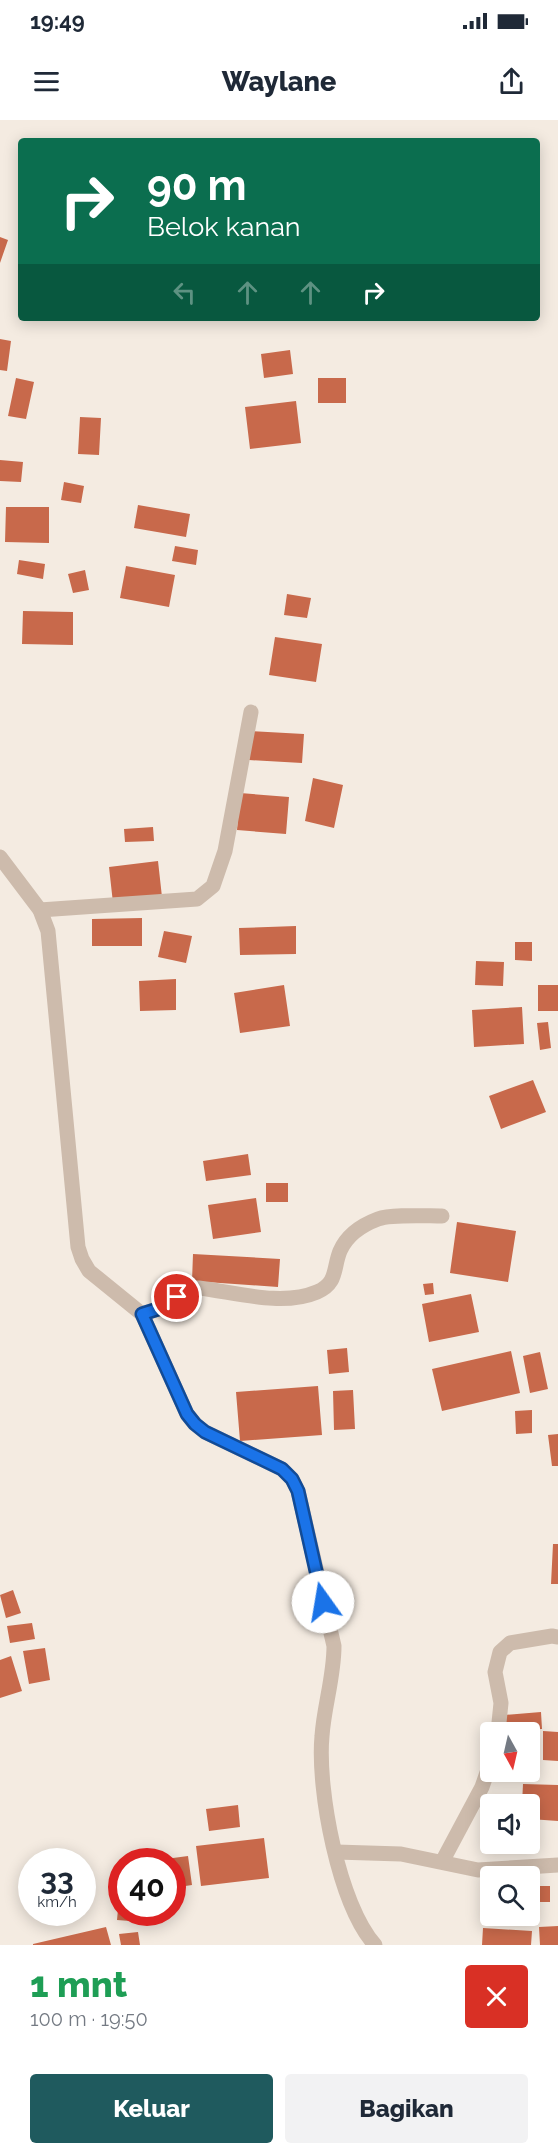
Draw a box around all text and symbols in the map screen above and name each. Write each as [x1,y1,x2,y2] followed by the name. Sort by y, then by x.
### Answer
[30,8,85,34] text: 19:49
[30,65,63,98] icon: menu
[495,65,528,98] icon: share
[222,66,336,97] text: Waylane
[147,161,247,210] text: 90 m
[48,162,126,240] icon: right
[147,211,301,242] text: Belok kanan
[168,276,201,309] icon: left
[231,276,264,309] icon: ahead
[294,276,327,309] icon: ahead
[357,276,390,309] icon: right
[151,1271,202,1322] pin
[160,1280,193,1313] icon: arrive
[291,1570,355,1634] position arrow
[480,1722,540,1782] north arrow
[480,1722,540,1926] map controls
[480,1794,540,1854] button: sound
[108,1848,186,1926] speed limit sign: 40
[40,1862,74,1897] text: 33
[480,1866,540,1926] button: search
[37,1893,77,1911] text: km/h
[30,1963,127,2005] text: 1 mnt
[465,1965,528,2028] button: close
[30,2007,148,2031] text: 100 m · 19:50
[30,2074,273,2143] button: Keluar
[285,2074,528,2143] button: Bagikan

